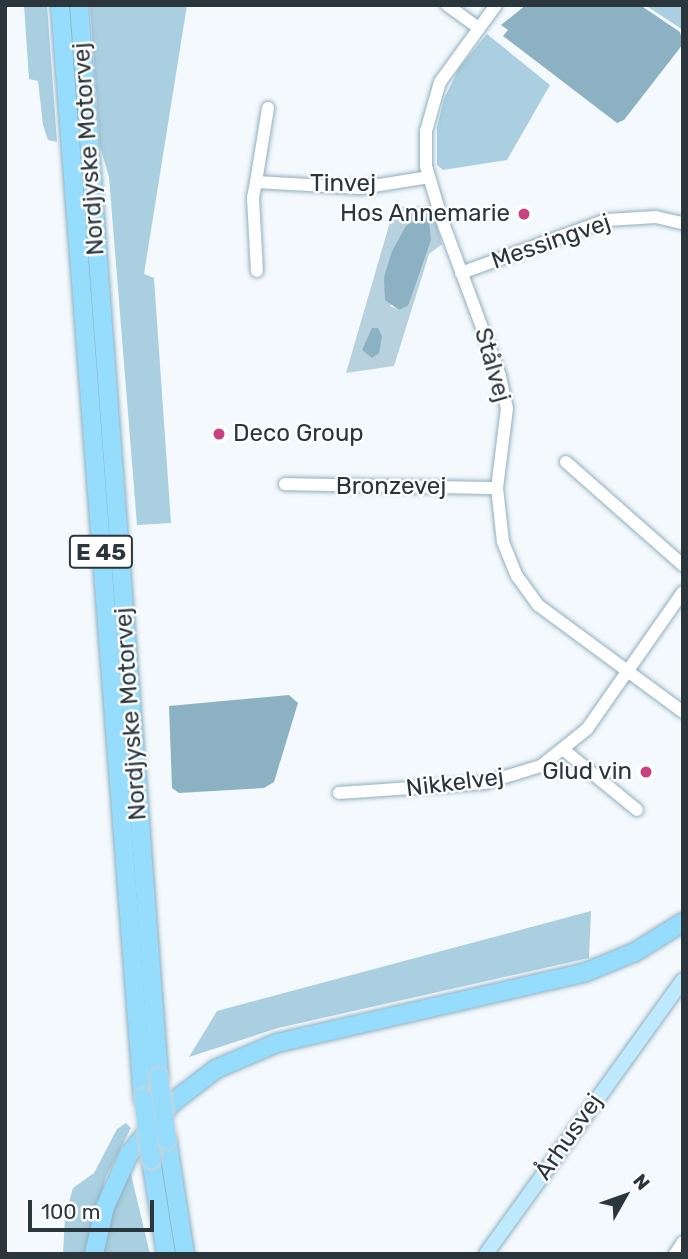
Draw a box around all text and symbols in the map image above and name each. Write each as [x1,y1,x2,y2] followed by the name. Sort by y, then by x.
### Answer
[67,42,111,256] street label: Nordjyske Motorvej
[310,170,376,198] street label: Tinvej
[339,200,510,228] place label: Hos Annemarie
[516,206,532,222] marker: Hos Annemarie
[488,208,614,276] street label: Messingvej
[468,325,516,405] street label: Stålvej
[233,420,364,448] place label: Deco Group
[211,426,227,442] marker: Deco Group
[336,473,446,501] street label: Bronzevej
[68,532,134,572] road number: E 45
[109,607,153,821] street label: Nordjyske Motorvej
[542,758,632,786] place label: Glud vin
[404,763,506,803] street label: Nikkelvej
[638,764,654,780] marker: Glud vin
[529,1088,609,1186] street label: Århusvej
[590,1161,660,1231] north arrow
[628,1170,655,1195] text: N
[32,1186,158,1230] scale bar
[41,1199,100,1224] text: 100 m

